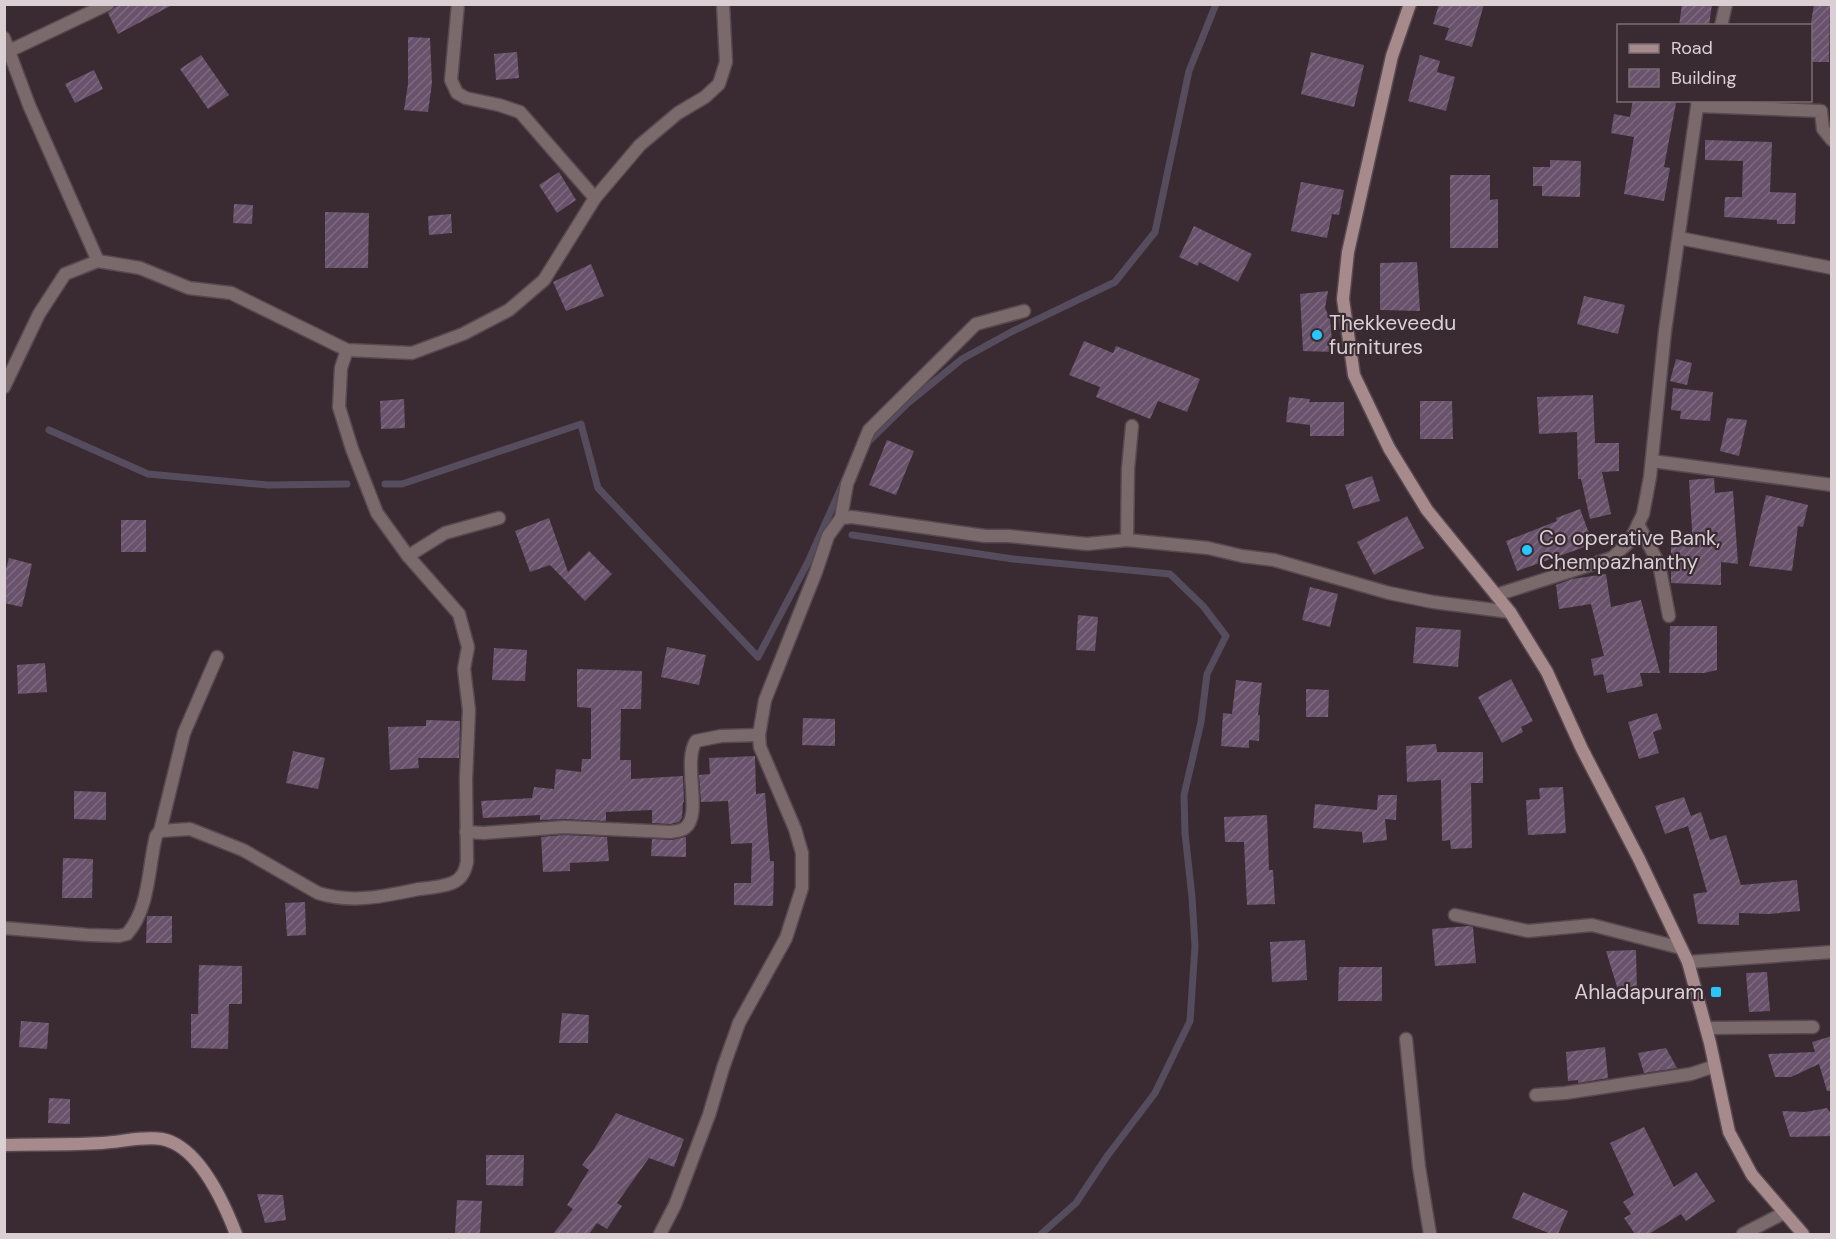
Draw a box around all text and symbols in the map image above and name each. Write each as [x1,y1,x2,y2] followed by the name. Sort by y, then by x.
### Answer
[1617,24,1812,102] legend
[1671,36,1713,60] text: Road
[1671,66,1736,90] text: Building
[1329,309,1456,361] place label: Thekkeveedu furnitures
[1310,328,1324,342] marker: Thekkeveedu furnitures
[1539,524,1721,576] place label: Co operative Bank, Chempazhanthy
[1520,543,1534,557] marker: Co operative Bank, Chempazhanthy
[1574,978,1704,1006] place label: Ahladapuram
[1709,985,1723,999] marker: Ahladapuram

